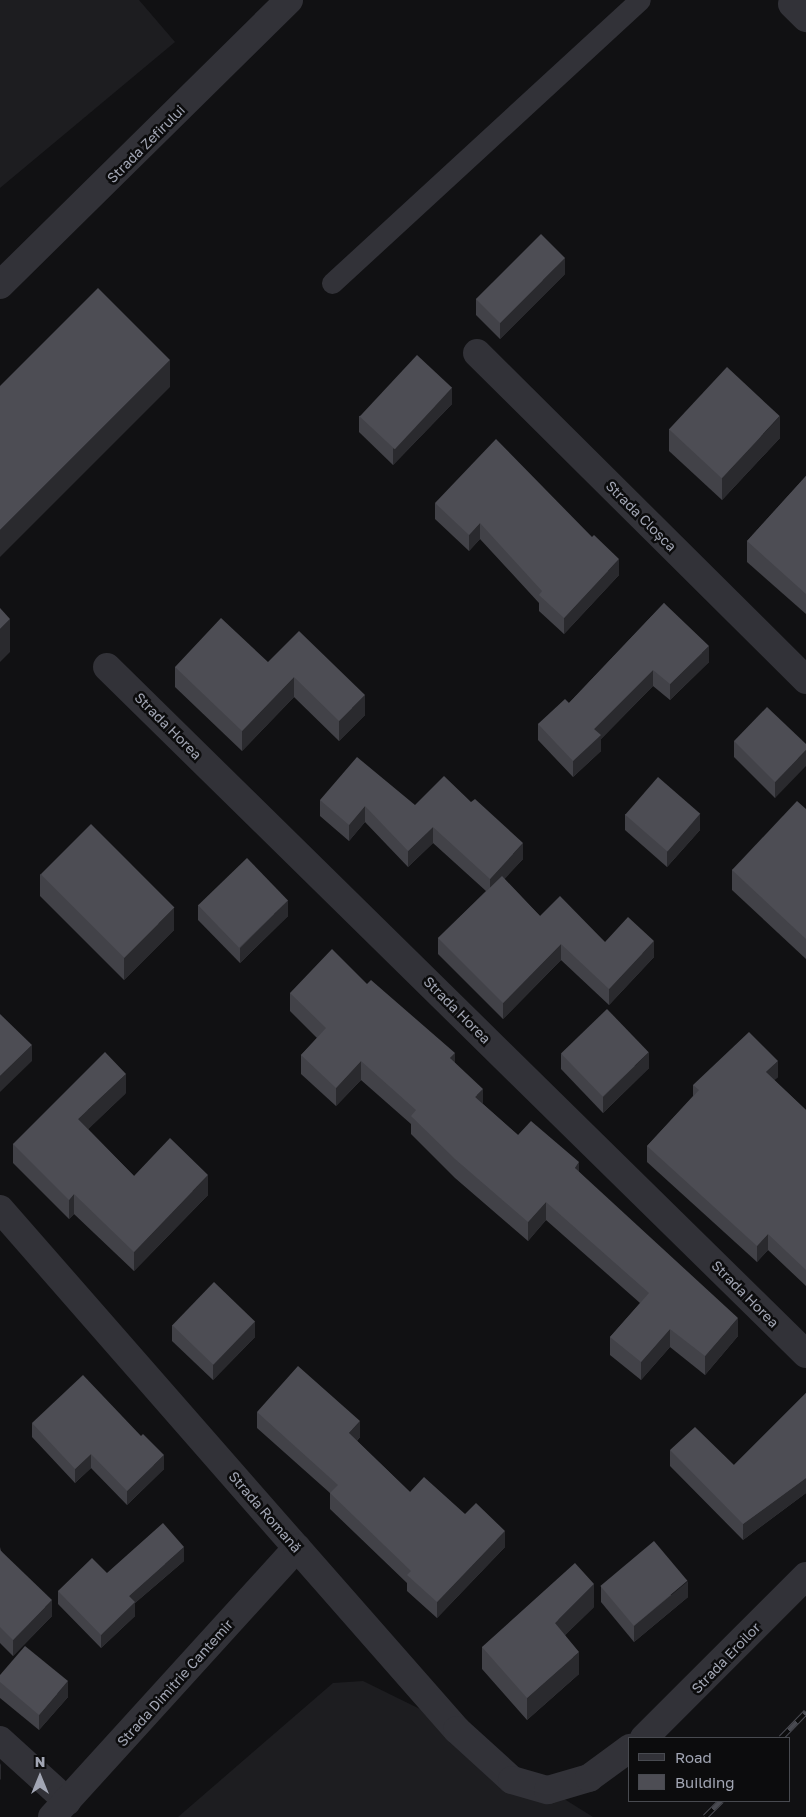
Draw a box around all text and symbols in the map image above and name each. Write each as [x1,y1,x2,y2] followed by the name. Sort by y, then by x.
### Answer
[104,102,188,186] street label: Strada Zefirului
[602,477,680,555] street label: Strada Cloșca
[131,689,205,763] street label: Strada Horea
[420,973,494,1047] street label: Strada Horea
[708,1257,782,1331] street label: Strada Horea
[225,1468,305,1556] street label: Strada Romană
[114,1616,236,1750] street label: Strada Dimitrie Cantemir
[688,1619,764,1697] street label: Strada Eroilor
[628,1737,791,1802] legend
[675,1748,712,1766] text: Road
[15,1752,65,1802] north arrow
[35,1753,45,1770] text: N
[675,1773,735,1791] text: Building

